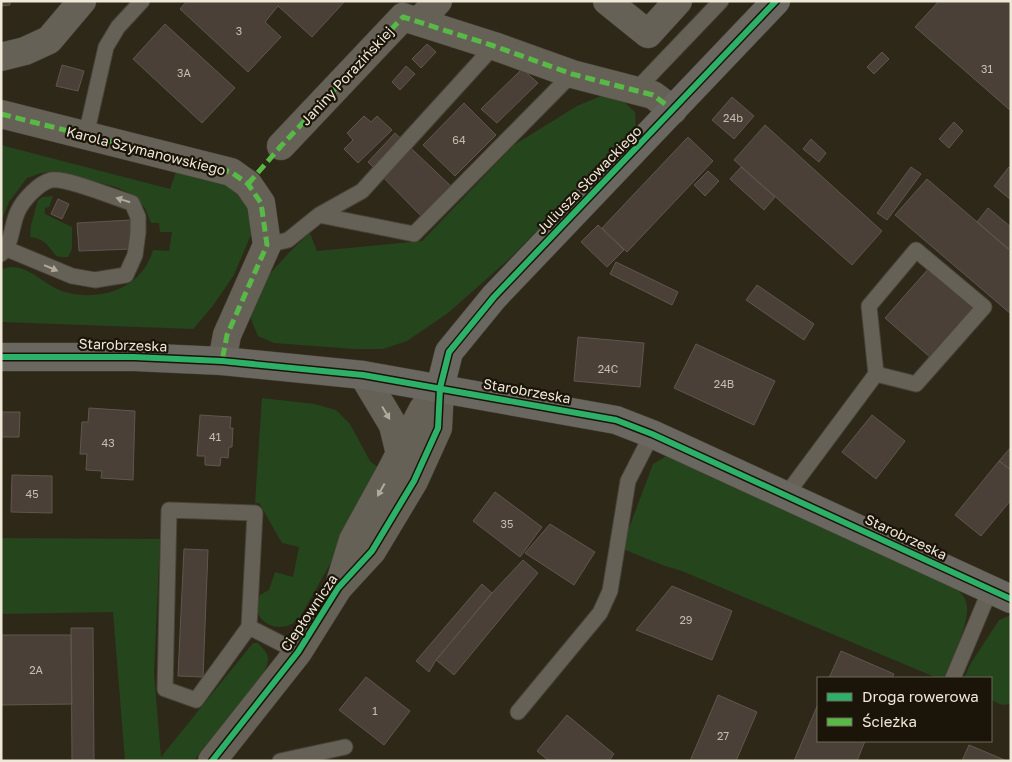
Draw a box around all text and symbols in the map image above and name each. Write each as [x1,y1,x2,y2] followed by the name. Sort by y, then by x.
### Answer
[296,23,397,129] street label: Janiny Porazińskiej
[236,24,242,37] house number: 3
[981,62,993,75] house number: 31
[177,66,192,79] house number: 3A
[723,111,743,124] house number: 24b
[65,122,228,179] street label: Karola Szymanowskiego
[532,122,645,237] street label: Juliusza Słowackiego
[452,133,466,146] house number: 64
[115,196,130,203] one-way arrow
[44,264,59,272] one-way arrow
[79,334,168,355] street label: Starobrzeska
[598,362,618,375] house number: 24C
[482,374,572,407] street label: Starobrzeska
[714,377,734,390] house number: 24B
[381,406,390,419] one-way arrow
[209,430,221,443] house number: 41
[101,436,115,449] house number: 43
[377,483,385,498] one-way arrow
[25,487,39,500] house number: 45
[863,510,950,563] street label: Starobrzeska
[501,517,513,530] house number: 35
[277,571,341,655] street label: Ciepłownicza
[679,613,693,626] house number: 29
[29,663,44,676] house number: 2A
[817,677,992,742] legend
[862,687,979,705] text: Droga rowerowa
[372,704,378,717] house number: 1
[862,712,917,730] text: Ścieżka
[717,729,729,742] house number: 27

